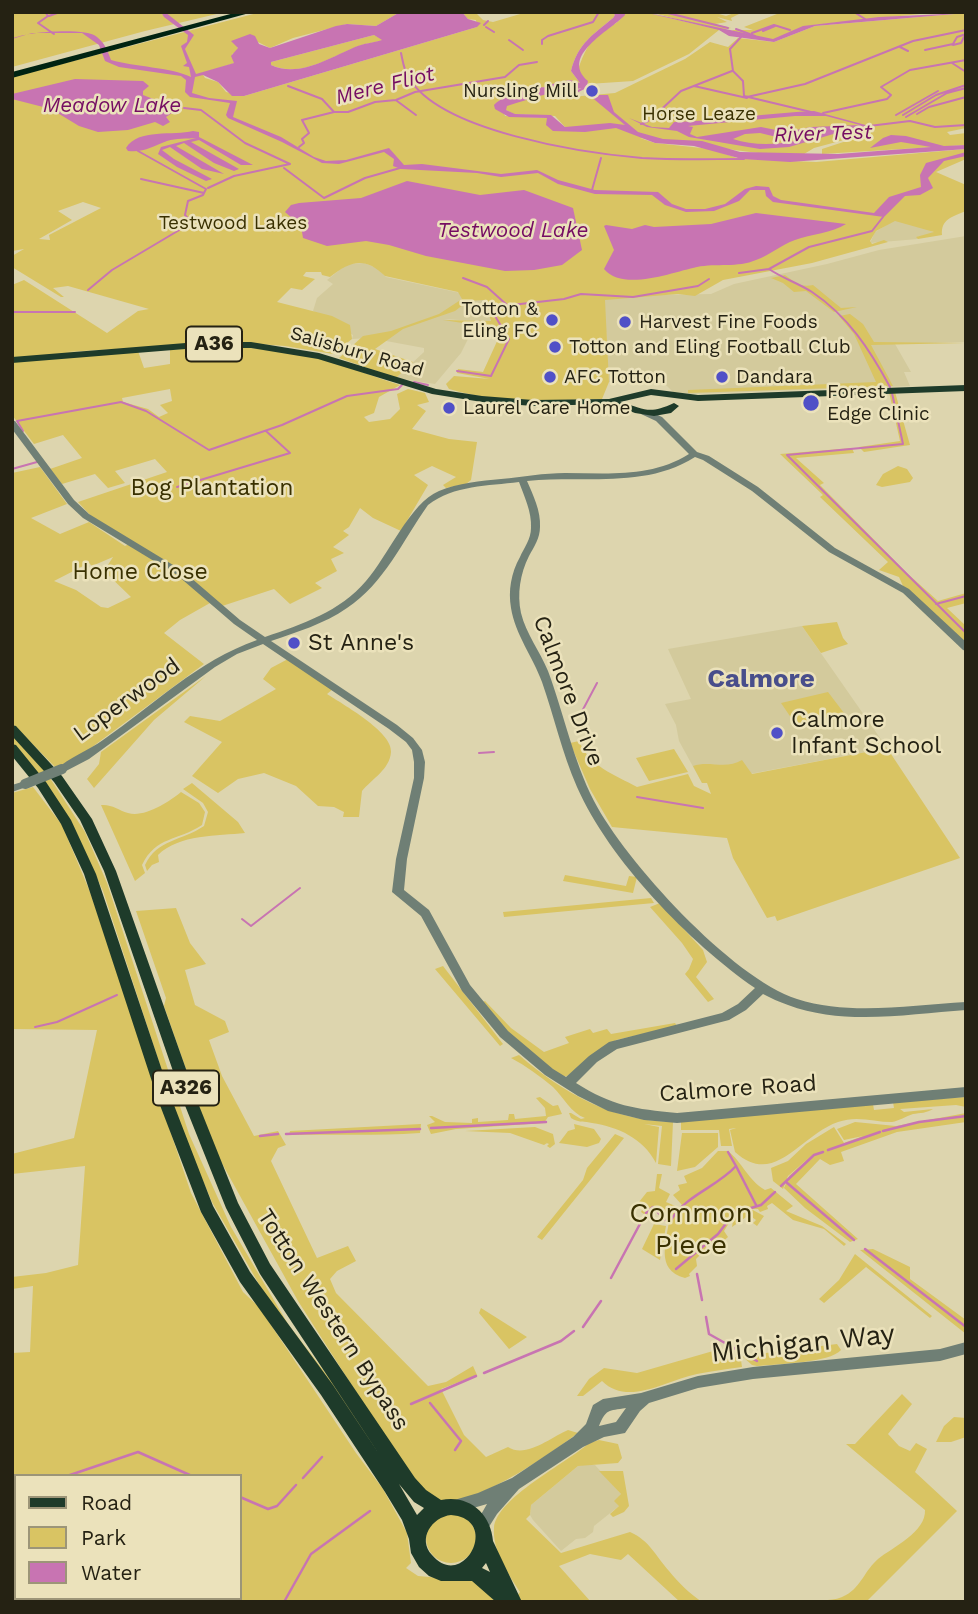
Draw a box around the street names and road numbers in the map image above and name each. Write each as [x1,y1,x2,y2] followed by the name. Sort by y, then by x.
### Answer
[288,322,426,382] street label: Salisbury Road
[186,326,242,362] road number: A36
[527,612,609,770] street label: Calmore Drive
[68,652,186,748] street label: Loperwood
[153,1070,219,1106] road number: A326
[658,1070,818,1108] street label: Calmore Road
[251,1204,415,1436] street label: Totton Western Bypass
[709,1318,897,1370] street label: Michigan Way

